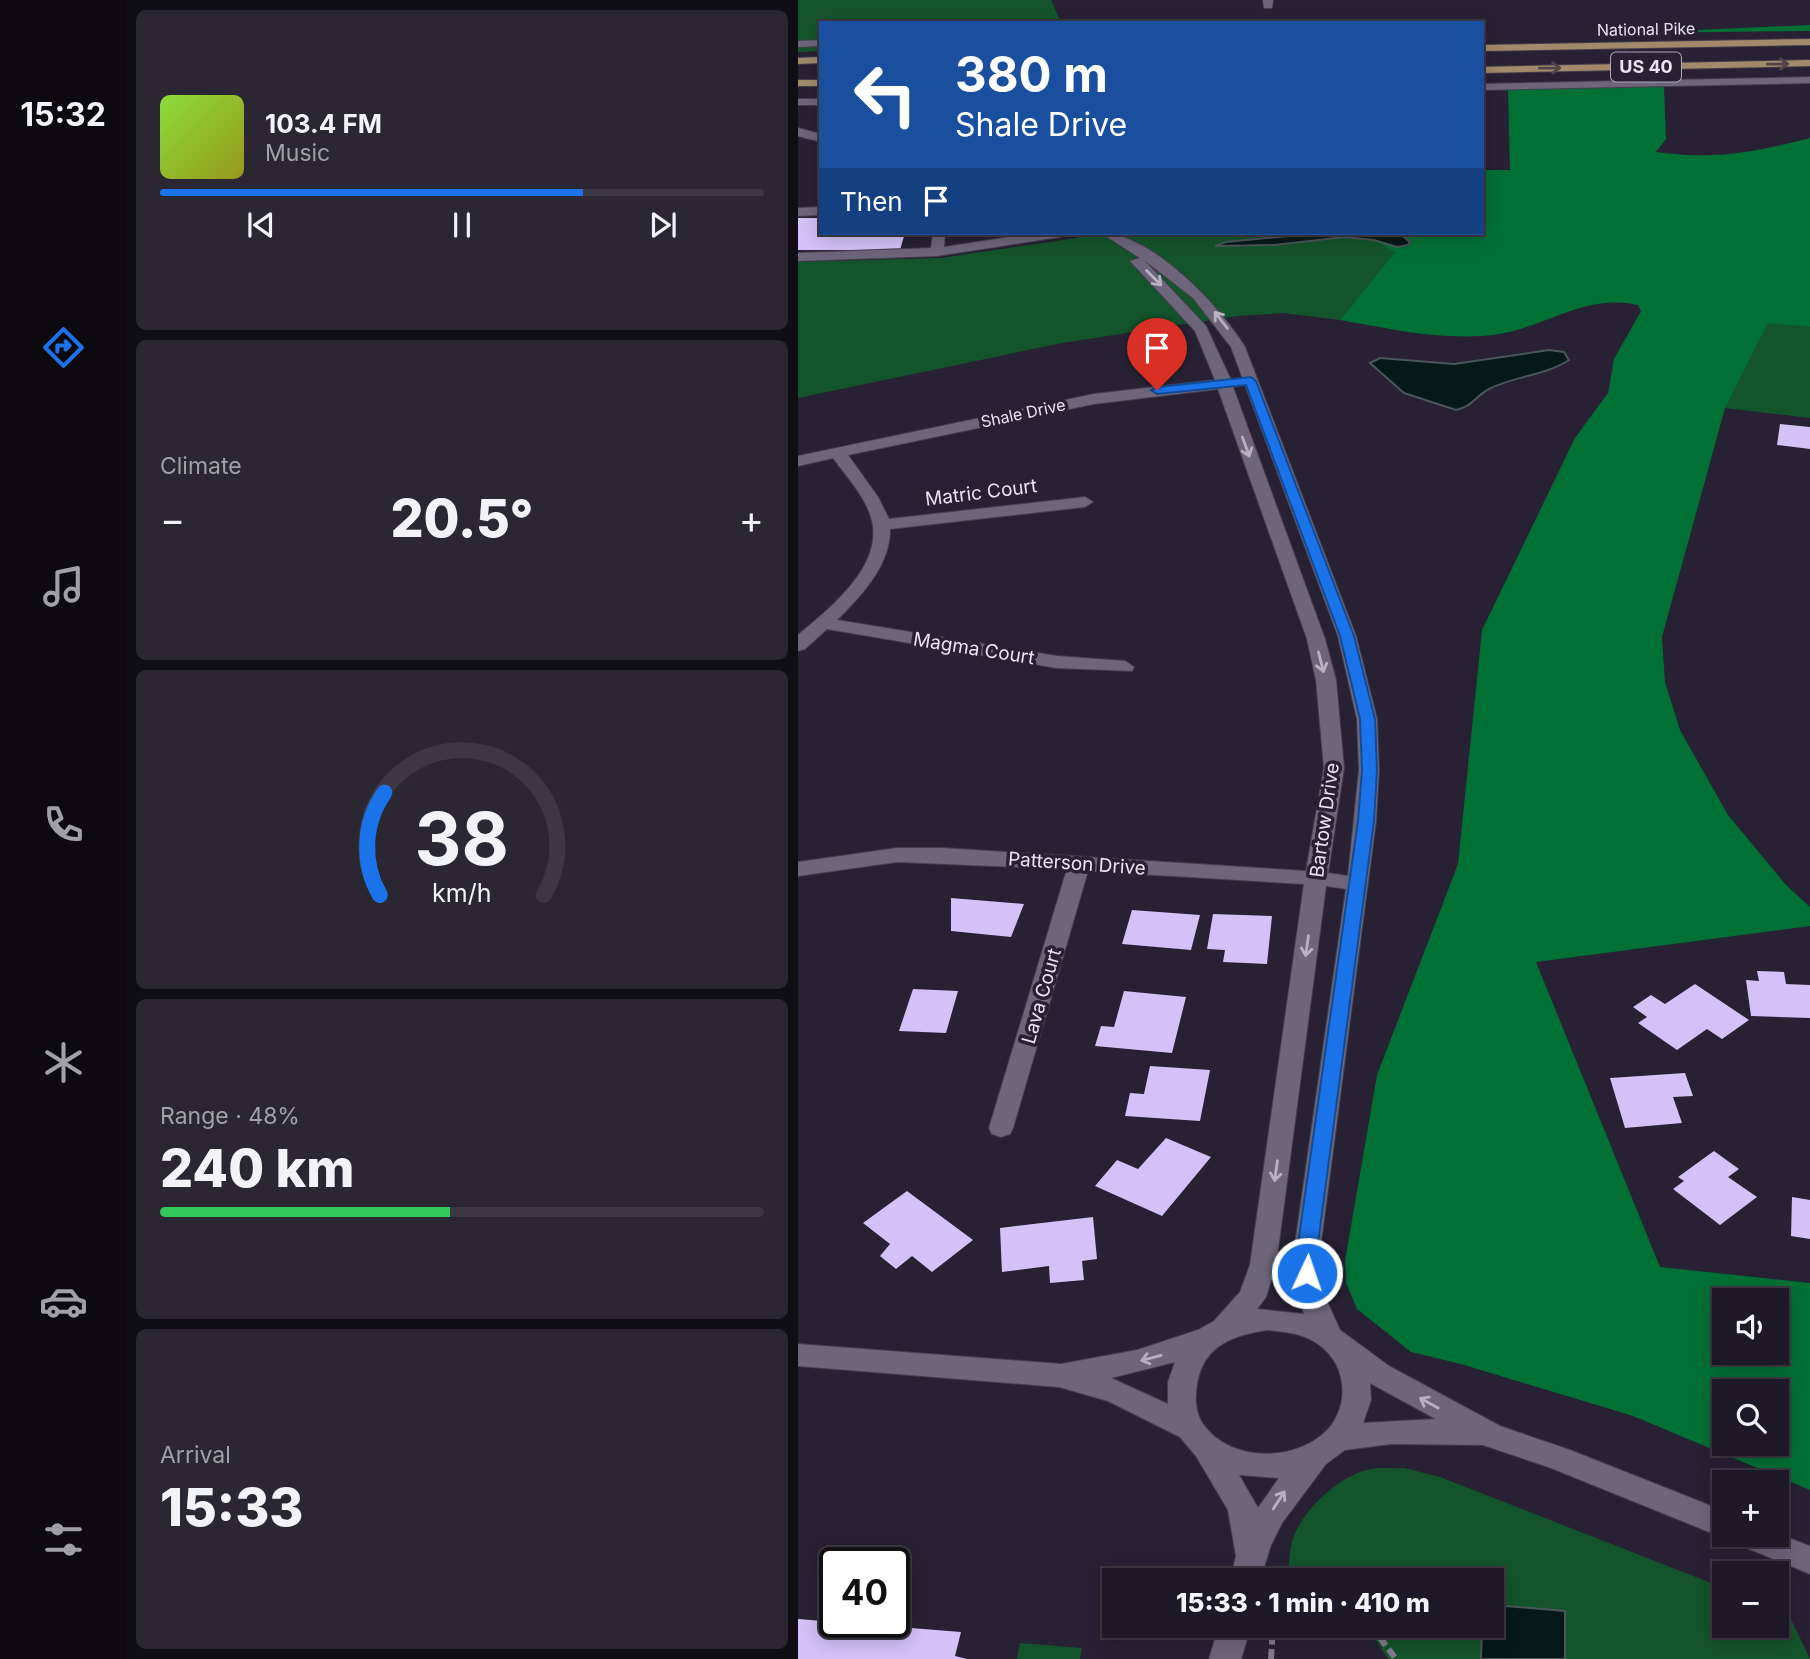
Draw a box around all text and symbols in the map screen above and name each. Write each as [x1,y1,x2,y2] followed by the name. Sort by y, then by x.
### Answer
[1597,18,1695,40] street label: National Pike
[955,45,1108,104] text: 380 m
[840,49,931,140] icon: left
[1611,52,1681,82] road number: US 40
[1766,57,1789,71] one-way arrow
[1539,62,1562,75] one-way arrow
[20,95,106,134] text: 15:32
[955,105,1127,144] text: Shale Drive
[265,108,382,139] text: 103.4 FM
[265,139,330,167] text: Music
[917,182,955,220] icon: arrive
[840,186,903,217] text: Then
[242,206,280,244] icon: previous
[443,206,481,244] icon: pause
[644,206,682,244] icon: next
[1145,269,1162,286] one-way arrow
[1213,312,1228,330] one-way arrow
[1127,318,1187,390] pin
[39,323,88,372] icon: directions
[1138,329,1176,367] icon: arrive
[979,394,1067,432] street label: Shale Drive
[1241,436,1254,458] one-way arrow
[160,452,242,480] text: Climate
[924,474,1038,511] street label: Matric Court
[390,487,534,550] text: 20.5°
[160,496,185,542] text: −
[739,496,764,542] text: +
[39,562,88,611] icon: music
[912,628,1036,669] street label: Magma Court
[1315,650,1328,673] one-way arrow
[1305,761,1344,879] street label: Bartow Drive
[415,795,509,884] text: 38
[39,800,88,849] icon: phone
[1007,847,1147,880] street label: Patterson Drive
[432,878,492,908] text: km/h
[1300,934,1313,957] one-way arrow
[1017,946,1066,1046] street label: Lava Court
[39,1038,88,1087] icon: climate
[160,1102,300,1130] text: Range · 48%
[160,1137,355,1200] text: 240 km
[1269,1160,1282,1182] one-way arrow
[1270,1236,1344,1310] position arrow
[39,1277,88,1326] icon: car
[1712,1288,1789,1638] map controls
[1712,1288,1789,1365] button: sound
[1140,1352,1163,1365] one-way arrow
[1712,1379,1789,1456] button: search
[1420,1396,1440,1410] one-way arrow
[160,1441,231,1469] text: Arrival
[1712,1470,1789,1547] button: +
[160,1476,303,1539] text: 15:33
[1271,1491,1286,1510] one-way arrow
[39,1515,88,1564] icon: filters
[819,1547,910,1638] speed limit sign: 40
[1712,1561,1789,1638] button: −
[1176,1587,1430,1618] text: 15:33 · 1 min · 410 m

